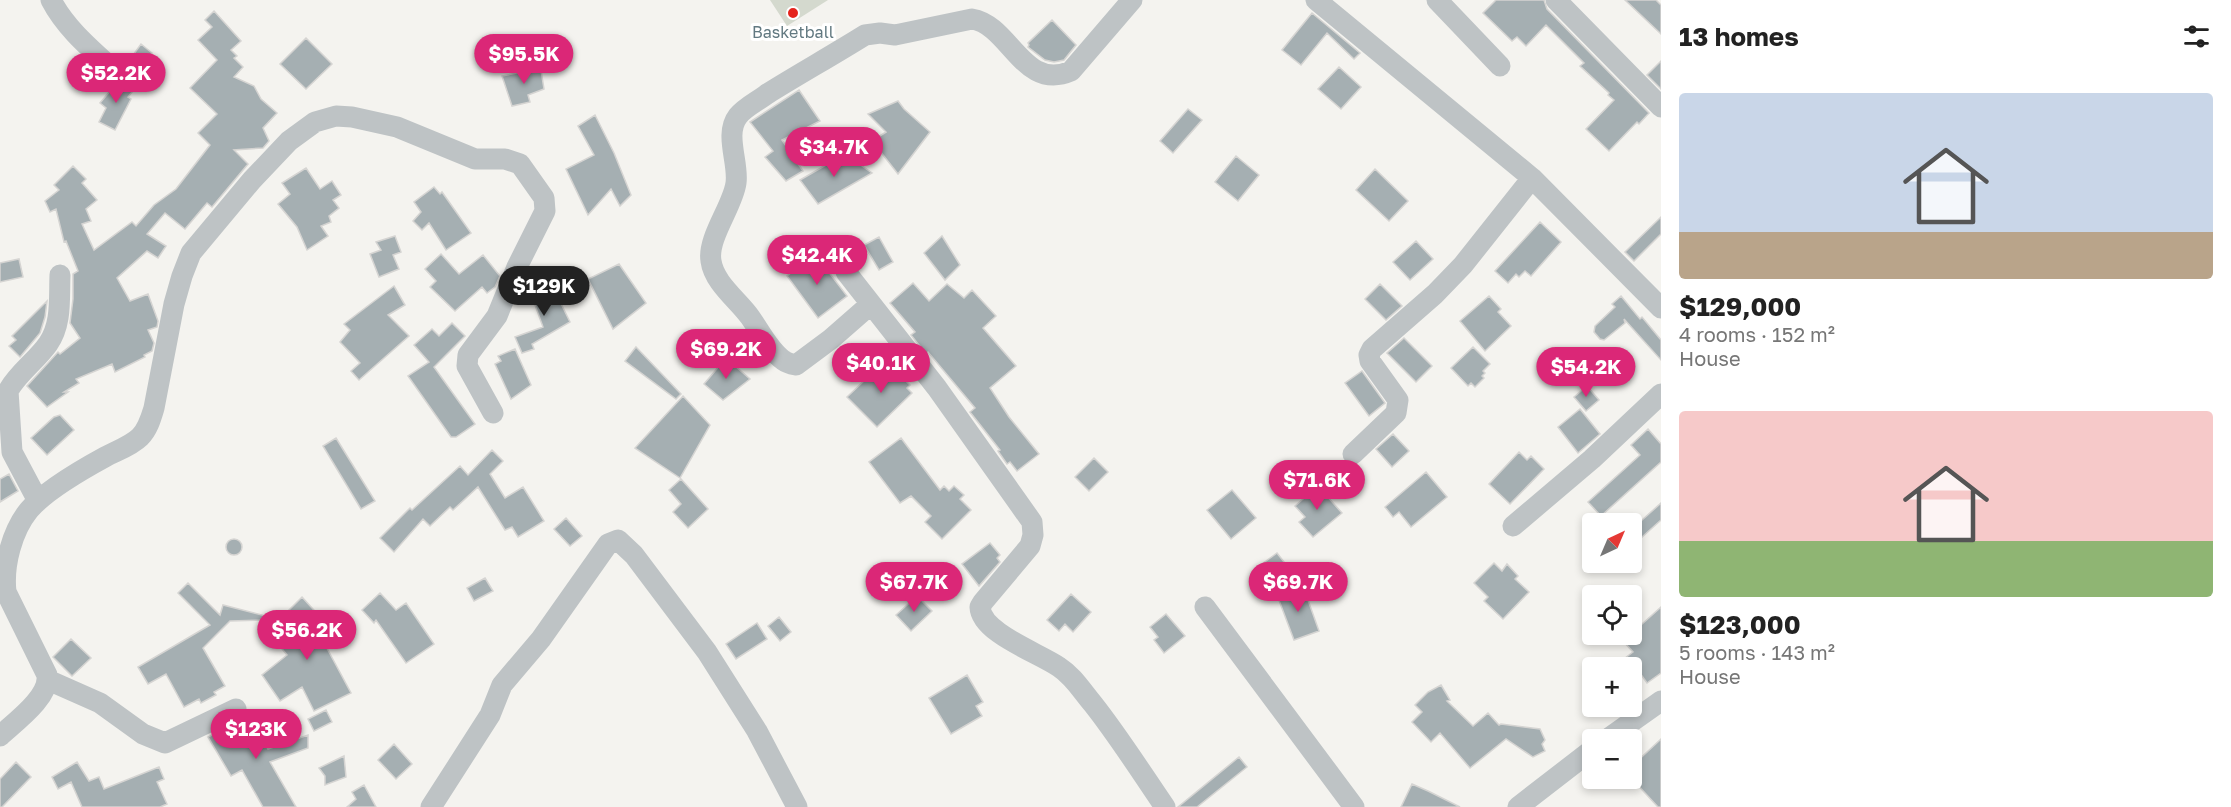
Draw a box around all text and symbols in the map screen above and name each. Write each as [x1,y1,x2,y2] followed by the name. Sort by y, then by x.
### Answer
[786,6,800,20] marker: Basketball
[2180,20,2213,53] icon: filters
[1679,21,1799,52] text: 13 homes
[752,22,834,42] place label: Basketball
[475,34,573,85] pin: $95.5K
[488,41,560,65] text: $95.5K
[67,53,165,104] pin: $52.2K
[81,60,151,84] text: $52.2K
[785,127,883,178] pin: $34.7K
[1892,132,2000,240] icon: home
[799,134,869,158] text: $34.7K
[768,235,866,286] pin: $42.4K
[781,242,853,266] text: $42.4K
[502,266,586,317] pin: $129K
[512,273,576,297] text: $129K
[1679,291,1801,322] text: $129,000
[1679,322,1835,346] text: 4 rooms · 152 m²
[677,329,775,380] pin: $69.2K
[690,336,762,360] text: $69.2K
[832,343,930,394] pin: $40.1K
[1679,346,1741,370] text: House
[1537,347,1635,398] pin: $54.2K
[846,350,916,374] text: $40.1K
[1550,354,1622,378] text: $54.2K
[1892,450,2000,558] icon: home
[1268,460,1366,511] pin: $71.6K
[1283,467,1351,491] text: $71.6K
[1582,513,1642,573] north arrow
[1582,513,1642,789] map controls
[865,562,963,613] pin: $67.7K
[1249,562,1347,613] pin: $69.7K
[880,569,948,593] text: $67.7K
[1263,569,1333,593] text: $69.7K
[1582,585,1642,645] button: locate
[1679,609,1801,640] text: $123,000
[258,610,356,661] pin: $56.2K
[271,617,343,641] text: $56.2K
[1679,640,1835,664] text: 5 rooms · 143 m²
[1582,657,1642,717] button: +
[1679,664,1741,688] text: House
[214,709,298,760] pin: $123K
[225,716,287,740] text: $123K
[1582,729,1642,789] button: −

